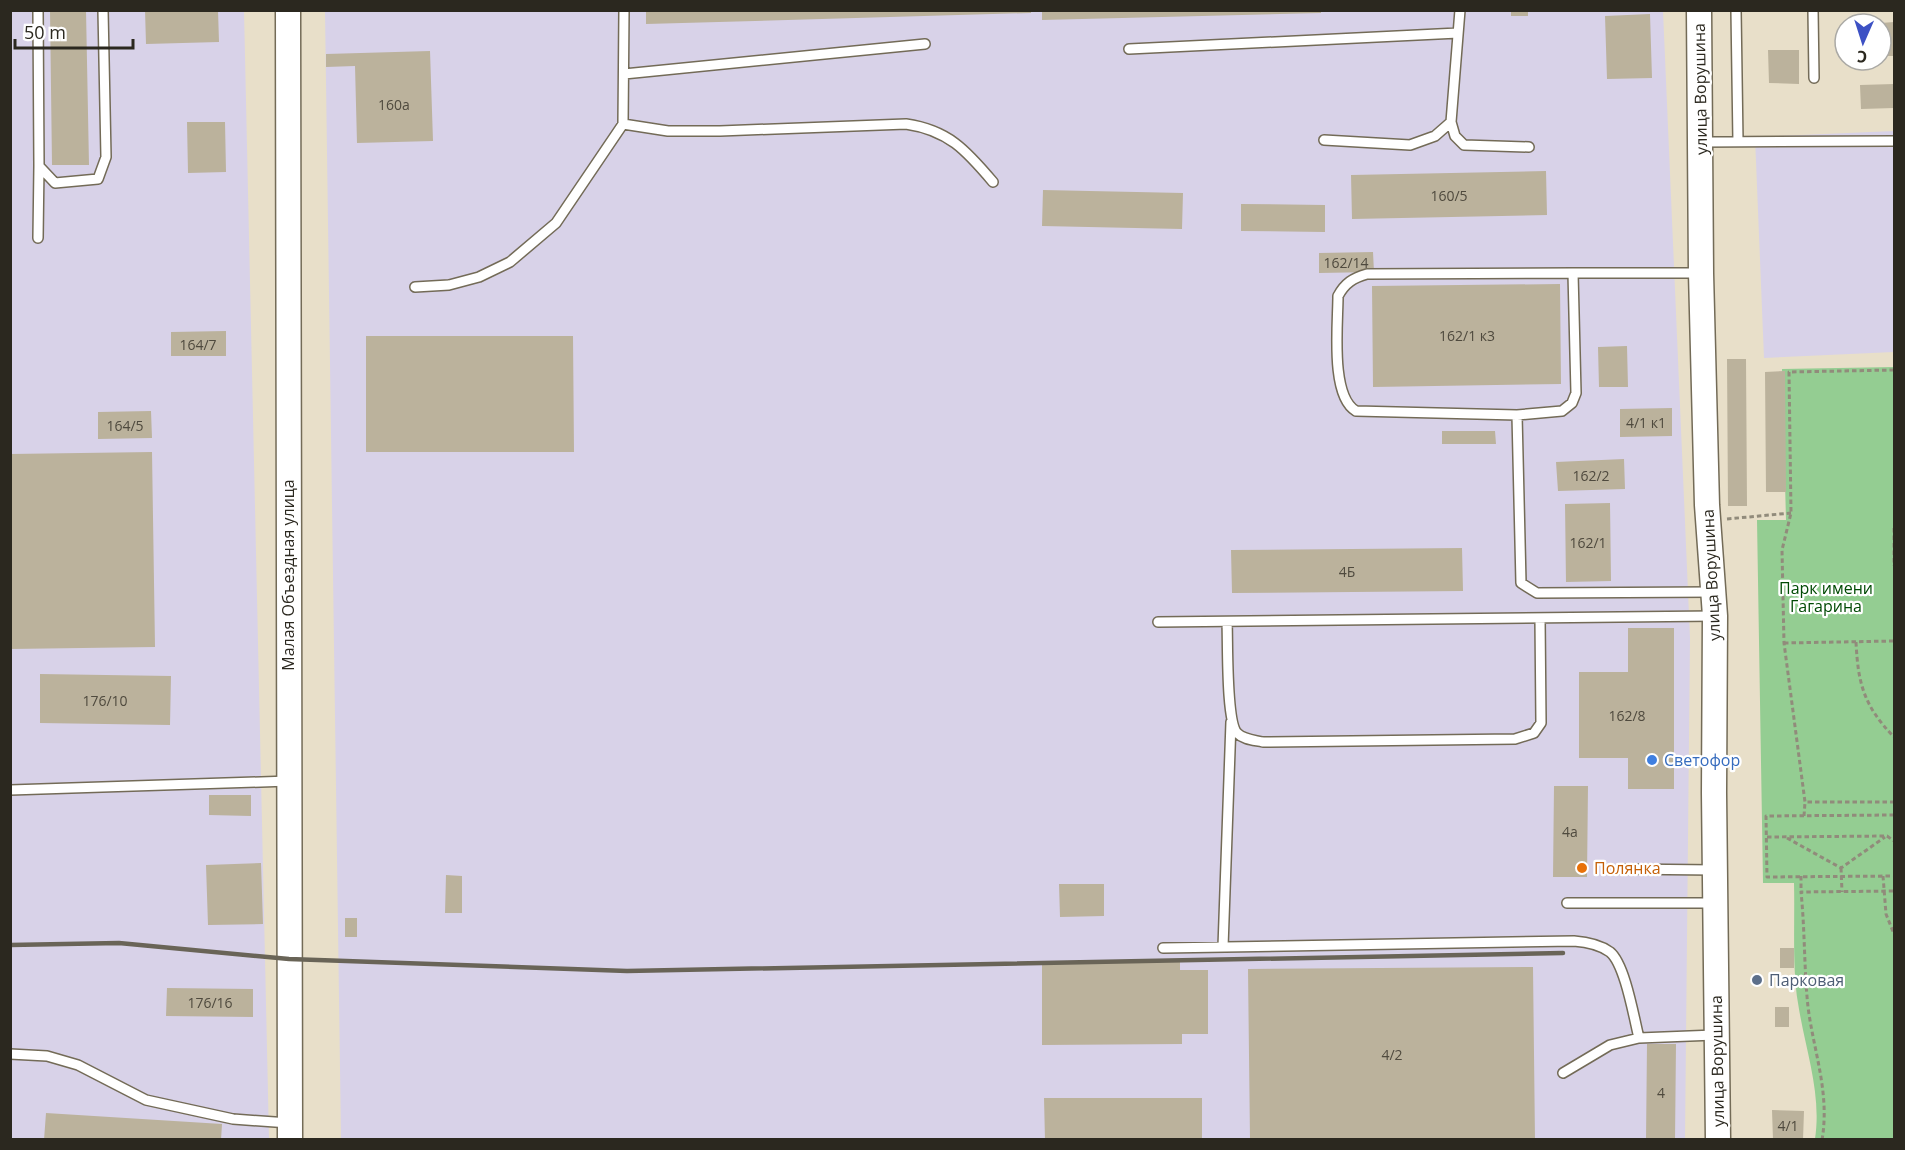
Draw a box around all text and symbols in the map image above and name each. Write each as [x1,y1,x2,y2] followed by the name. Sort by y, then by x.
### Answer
[15,12,134,50] scale bar
[1833,12,1893,72] north arrow
[24,20,66,44] text: 50 m
[1688,23,1712,155] street label: улица Ворушина
[1857,46,1868,68] text: С
[378,95,410,114] house number: 160а
[1430,186,1468,205] house number: 160/5
[1323,253,1369,272] house number: 162/14
[1439,326,1495,345] house number: 162/1 к3
[179,335,217,354] house number: 164/7
[1626,413,1666,432] house number: 4/1 к1
[106,416,144,435] house number: 164/5
[1572,466,1610,485] house number: 162/2
[277,479,299,671] street label: Малая Объездная улица
[1697,509,1725,641] street label: улица Ворушина
[1569,533,1607,552] house number: 162/1
[1339,562,1355,581] house number: 4Б
[1779,577,1873,617] park label: Парк имени Гагарина
[82,691,128,710] house number: 176/10
[1608,706,1646,725] house number: 162/8
[1664,749,1740,771] place label: Светофор
[1645,753,1659,767] marker: Светофор
[1562,822,1578,841] house number: 4а
[1594,857,1661,879] place label: Полянка
[1575,861,1589,875] marker: Полянка
[1769,969,1844,991] place label: Парковая
[1750,973,1764,987] marker: Парковая
[187,993,233,1012] house number: 176/16
[1705,995,1729,1127] street label: улица Ворушина
[1381,1045,1403,1064] house number: 4/2
[1657,1083,1665,1102] house number: 4
[1777,1116,1799,1135] house number: 4/1

